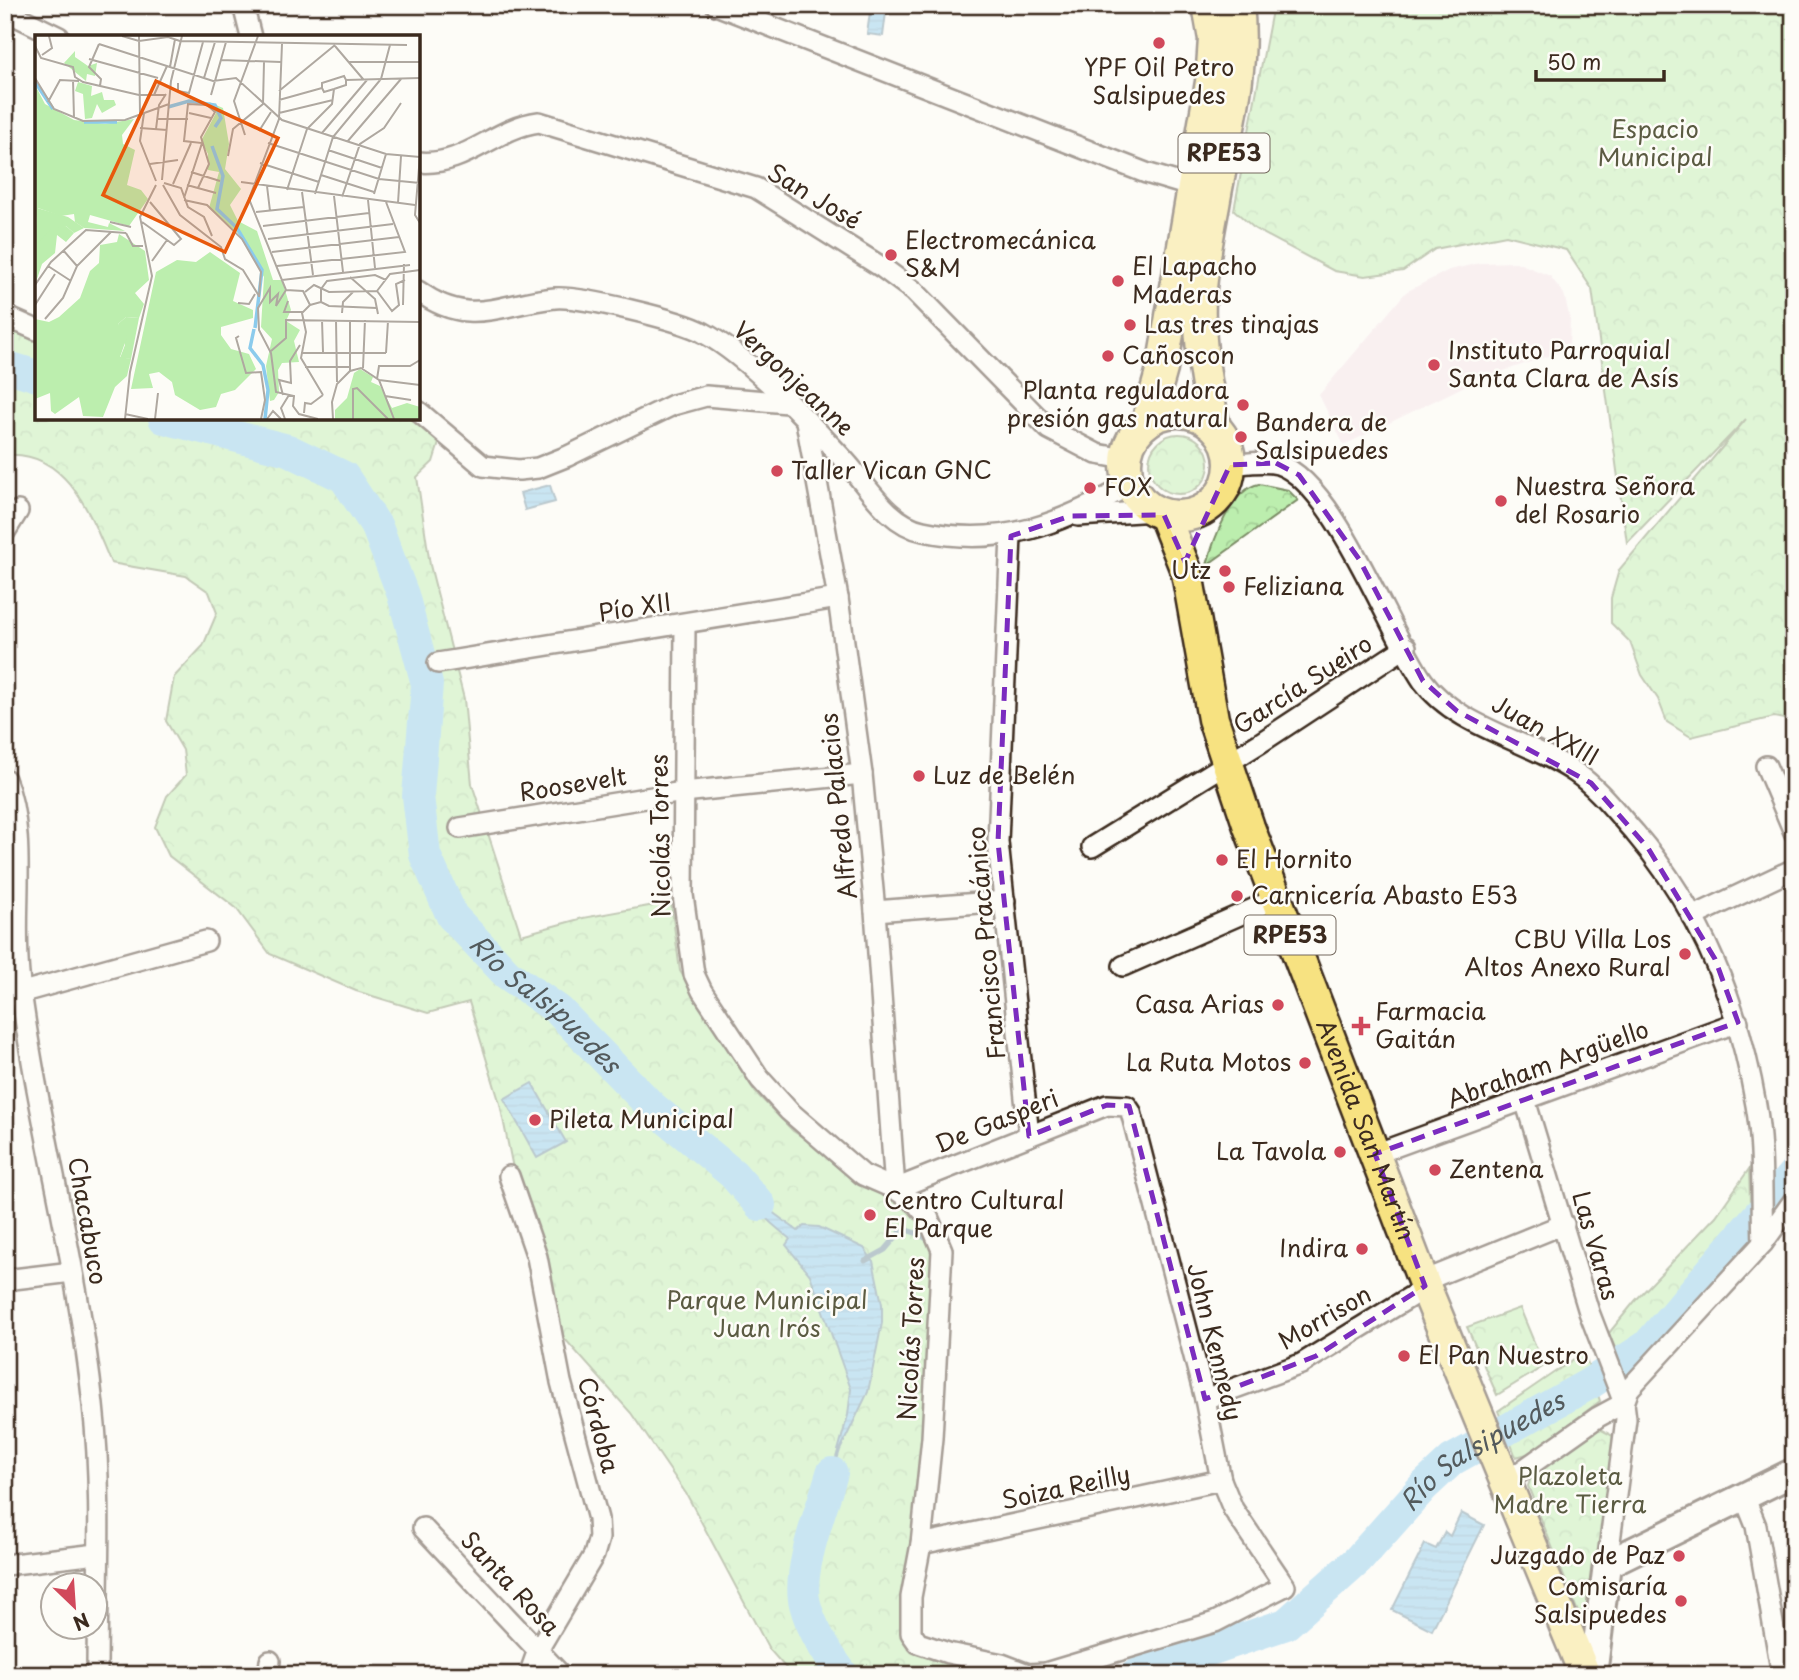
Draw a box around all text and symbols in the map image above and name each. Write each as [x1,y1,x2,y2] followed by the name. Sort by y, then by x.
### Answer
[35,35,420,420] inset map
[1151,35,1167,51] marker: YPF Oil Petro Salsipuedes
[1536,38,1664,82] scale bar
[1547,45,1601,77] text: 50 m
[1084,48,1234,112] place label: YPF Oil Petro Salsipuedes
[1597,110,1713,174] park label: Espacio Municipal
[1178,134,1270,172] road number: RPE53
[761,153,869,237] street label: San José
[905,221,1096,285] place label: Electromecánica S&M
[883,247,899,263] marker: Electromecánica S&M
[1132,247,1257,311] place label: El Lapacho Maderas
[1110,273,1126,289] marker: El Lapacho Maderas
[1144,305,1319,341] place label: Las tres tinajas
[726,312,863,443] street label: Vergonjeanne
[1122,317,1138,333] marker: Las tres tinajas
[1448,331,1679,395] place label: Instituto Parroquial Santa Clara de Asís
[1122,336,1235,372] place label: Cañoscon
[1100,348,1116,364] marker: Cañoscon
[1426,357,1442,373] marker: Instituto Parroquial Santa Clara de Asís
[1006,371,1229,435] place label: Planta reguladora presión gas natural
[1235,397,1251,413] marker: Planta reguladora presión gas natural
[1255,403,1389,467] place label: Bandera de Salsipuedes
[1233,429,1249,445] marker: Bandera de Salsipuedes
[791,451,992,487] place label: Taller Vican GNC
[769,463,785,479] marker: Taller Vican GNC
[1515,467,1695,531] place label: Nuestra Señora del Rosario
[1104,468,1152,504] place label: FOX
[1082,480,1098,496] marker: FOX
[1493,493,1509,509] marker: Nuestra Señora del Rosario
[1171,551,1211,587] place label: Utz
[1217,563,1233,579] marker: Utz
[1243,567,1344,603] place label: Feliziana
[1221,579,1237,595] marker: Feliziana
[596,582,674,630] street label: Pío XII
[1225,625,1379,742] street label: García Sueiro
[1486,685,1606,773] street label: Juan XXIII
[809,711,865,901] street label: Alfredo Palacios
[640,754,678,918] street label: Nicolás Torres
[933,756,1075,792] place label: Luz de Belén
[516,757,629,809] street label: Roosevelt
[911,768,927,784] marker: Luz de Belén
[957,825,1013,1061] street label: Francisco Pracánico
[1236,840,1352,876] place label: El Hornito
[1214,852,1230,868] marker: El Hornito
[1251,876,1518,912] place label: Carnicería Abasto E53
[1229,888,1245,904] marker: Carnicería Abasto E53
[1244,916,1336,954] road number: RPE53
[1464,920,1671,984] place label: CBU Villa Los Altos Anexo Rural
[461,925,632,1083] water label: Río Salsipuedes
[1677,946,1693,962] marker: CBU Villa Los Altos Anexo Rural
[1135,985,1264,1021] place label: Casa Arias
[1375,992,1486,1056] place label: Farmacia Gaitán
[1270,997,1286,1013] marker: Casa Arias
[1441,1010,1653,1116] street label: Abraham Argüello
[1308,1014,1426,1245] street label: Avenida San Martín
[1353,1018,1369,1034] marker: Farmacia Gaitán
[1126,1043,1291,1079] place label: La Ruta Motos
[1297,1055,1313,1071] marker: La Ruta Motos
[929,1079,1063,1161] street label: De Gasperi
[549,1100,734,1136] place label: Pileta Municipal
[527,1112,543,1128] marker: Pileta Municipal
[1216,1132,1326,1168] place label: La Tavola
[1332,1144,1348,1160] marker: La Tavola
[1449,1150,1544,1186] place label: Zentena
[60,1154,118,1287] street label: Chacabuco
[1427,1162,1443,1178] marker: Zentena
[884,1181,1064,1245] place label: Centro Cultural El Parque
[1564,1187,1630,1304] street label: Las Varas
[862,1207,878,1223] marker: Centro Cultural El Parque
[1279,1229,1348,1265] place label: Indira
[1354,1241,1370,1257] marker: Indira
[888,1256,932,1422] street label: Nicolás Torres
[1179,1259,1253,1424] street label: John Kennedy
[1271,1275,1377,1357] street label: Morrison
[666,1281,868,1345] park label: Parque Municipal Juan Irós
[1418,1336,1589,1372] place label: El Pan Nuestro
[1396,1348,1412,1364] marker: El Pan Nuestro
[570,1373,630,1476] street label: Córdoba
[1390,1379,1573,1519] water label: Río Salsipuedes
[998,1455,1133,1517] street label: Soiza Reilly
[1494,1457,1646,1521] park label: Plazoleta Madre Tierra
[453,1522,570,1643] street label: Santa Rosa
[1490,1536,1665,1572] place label: Juzgado de Paz
[1671,1548,1687,1564] marker: Juzgado de Paz
[1533,1567,1667,1631] place label: Comisaría Salsipuedes
[38,1572,108,1642] north arrow
[1673,1593,1689,1609] marker: Comisaría Salsipuedes
[69,1606,94,1638] text: N

